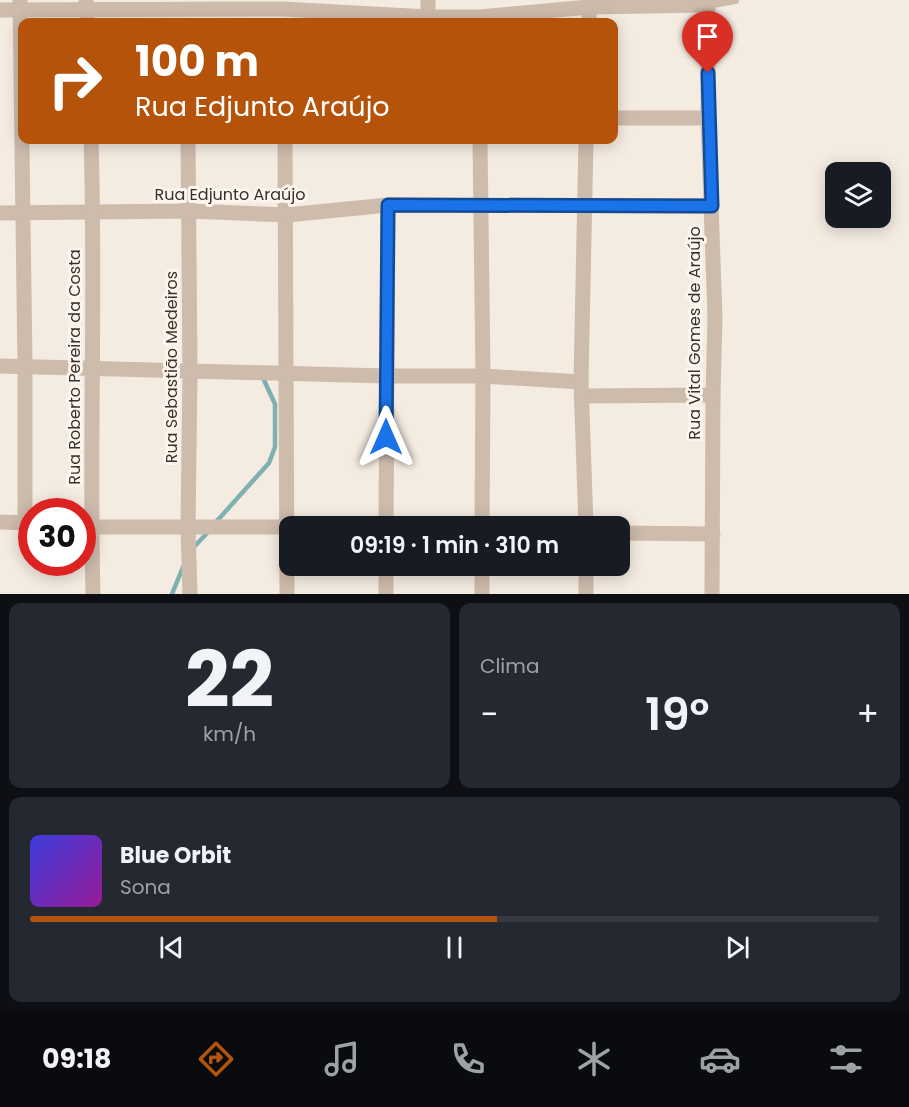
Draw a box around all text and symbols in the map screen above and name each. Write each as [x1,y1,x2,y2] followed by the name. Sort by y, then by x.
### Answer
[682,11,733,73] pin
[691,20,724,53] icon: arrive
[135,32,259,91] text: 100 m
[36,42,114,120] icon: right
[135,88,390,125] text: Rua Edjunto Araújo
[825,162,891,228] map controls
[825,162,891,228] button: layers
[155,183,305,206] street label: Rua Edjunto Araújo
[683,226,706,440] street label: Rua Vital Gomes de Araújo
[63,249,86,485] street label: Rua Roberto Pereira da Costa
[160,271,183,463] street label: Rua Sebastião Medeiros
[354,405,418,469] position arrow
[18,498,96,576] speed limit sign: 30
[350,530,559,561] text: 09:19 · 1 min · 310 m
[185,625,274,734] text: 22
[480,652,539,680] text: Clima
[645,683,710,746] text: 19°
[480,691,498,738] text: −
[856,691,879,738] text: +
[203,720,256,748] text: km/h
[120,840,231,871] text: Blue Orbit
[120,873,171,901] text: Sona
[155,931,188,964] icon: previous
[438,931,471,964] icon: pause
[721,931,754,964] icon: next
[195,1038,237,1080] icon: directions
[321,1038,363,1080] icon: music
[447,1038,489,1080] icon: phone
[573,1038,615,1080] icon: climate
[699,1038,741,1080] icon: car
[825,1038,867,1080] icon: filters
[42,1040,111,1077] text: 09:18

